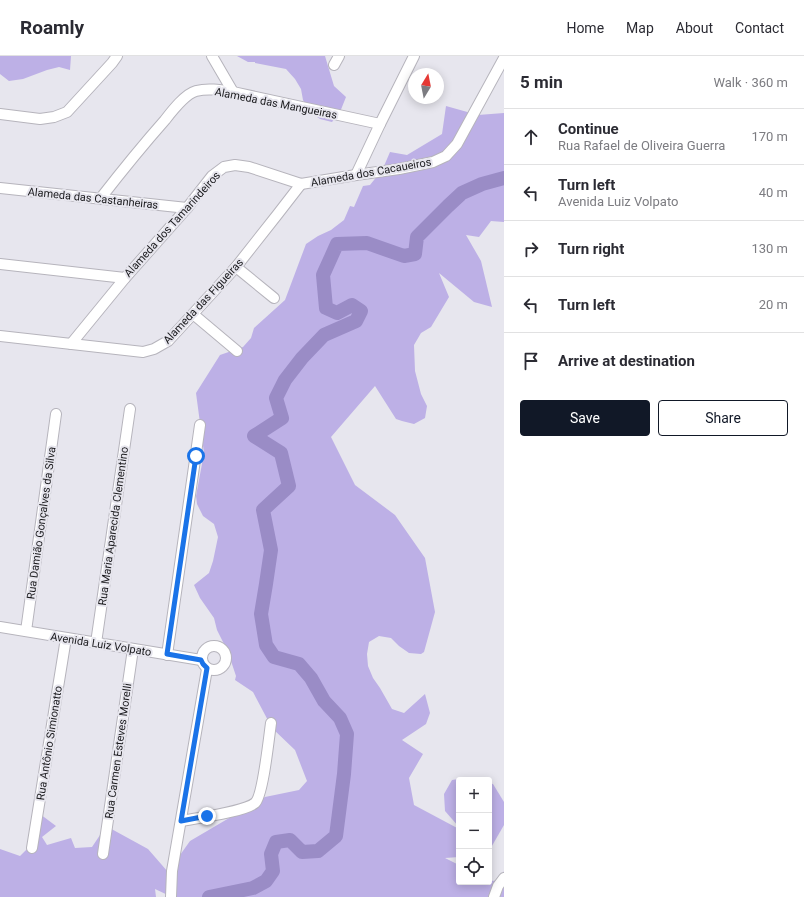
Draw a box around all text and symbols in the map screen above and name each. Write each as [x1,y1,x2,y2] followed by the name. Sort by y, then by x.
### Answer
[20,16,84,39] text: Roamly
[566,20,604,36] text: Home
[626,20,654,36] text: Map
[676,20,713,36] text: About
[735,20,784,36] text: Contact
[408,68,444,104] north arrow
[520,72,563,92] text: 5 min
[713,75,788,90] text: Walk · 360 m
[214,85,339,122] street label: Alameda das Mangueiras
[558,120,619,138] text: Continue
[520,126,542,148] icon: ahead
[751,129,788,144] text: 170 m
[558,138,725,153] text: Rua Rafael de Oliveira Guerra
[310,155,433,189] street label: Alameda dos Cacaueiros
[122,169,223,280] street label: Alameda dos Tamarindeiros
[558,176,615,194] text: Turn left
[520,182,542,204] icon: left
[27,185,159,212] street label: Alameda das Castanheiras
[759,185,788,200] text: 40 m
[558,194,678,209] text: Avenida Luiz Volpato
[520,238,542,260] icon: right
[558,240,624,258] text: Turn right
[751,241,788,256] text: 130 m
[161,256,246,347] street label: Alameda das Figueiras
[520,294,542,316] icon: left
[558,296,615,314] text: Turn left
[759,297,788,312] text: 20 m
[520,350,542,372] icon: arrive
[558,352,695,370] text: Arrive at destination
[520,400,650,436] button: Save
[658,400,788,436] button: Share
[24,446,59,600] street label: Rua Damião Gonçalves da Silva
[96,446,131,606] street label: Rua Maria Aparecida Clementino
[187,447,205,465] route start
[50,630,152,659] street label: Avenida Luiz Volpato
[103,682,134,820] street label: Rua Carmen Esteves Morelli
[34,685,65,801] street label: Rua Antônio Simionatto
[456,777,492,885] map controls
[456,777,492,813] button: +
[198,807,216,825] route end
[456,813,492,849] button: −
[456,849,492,885] button: locate

